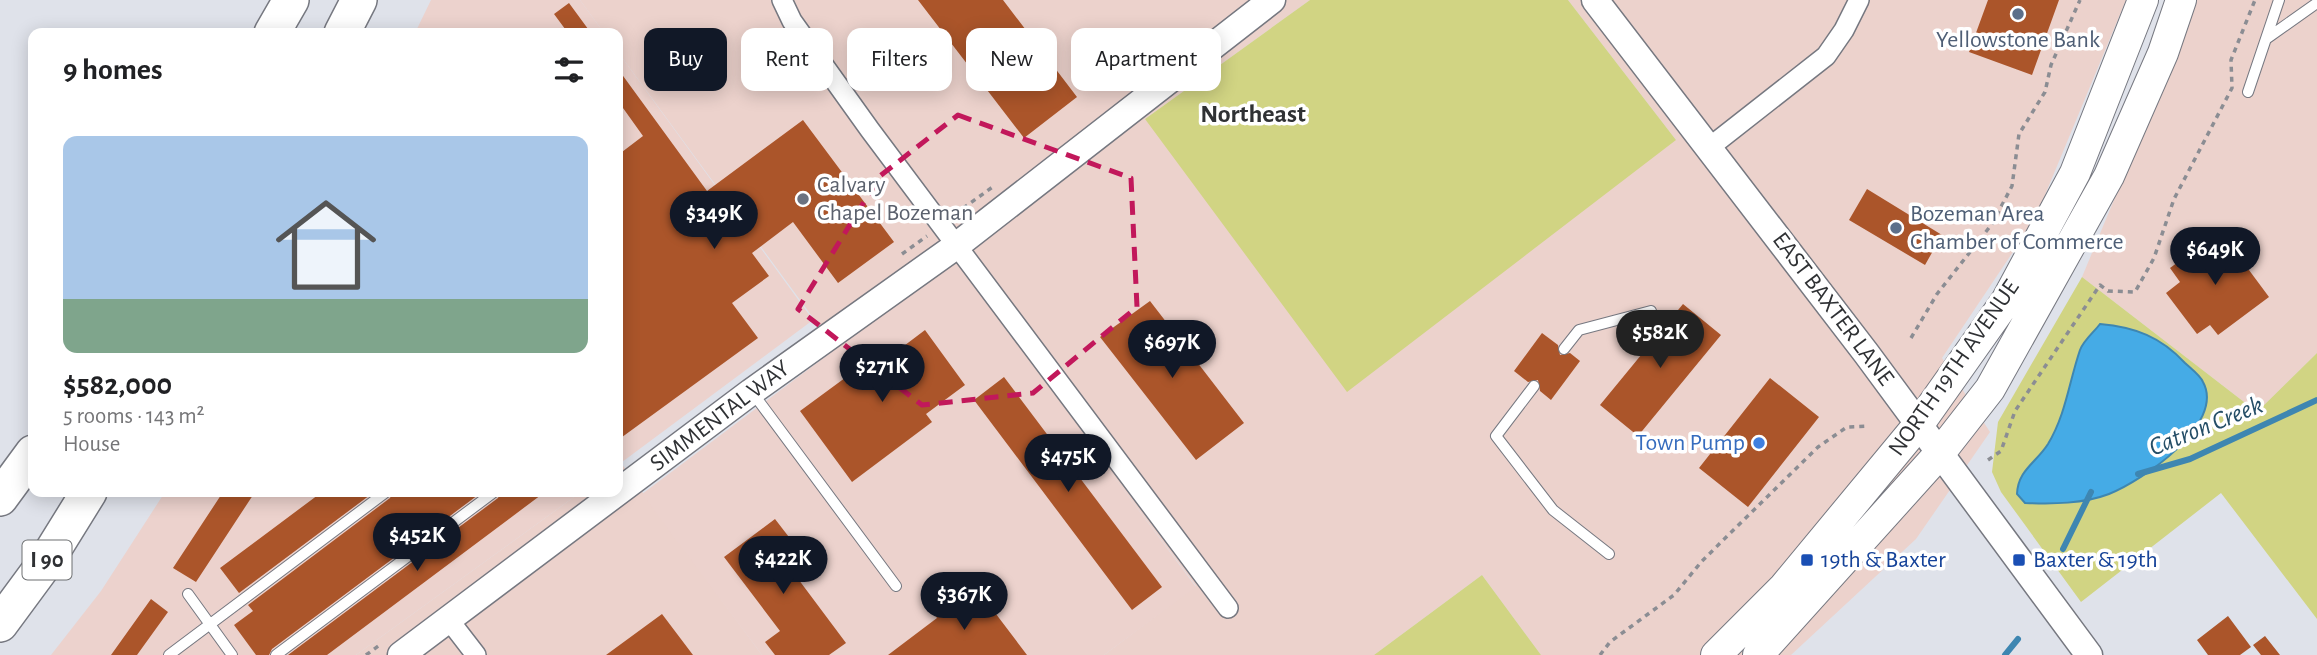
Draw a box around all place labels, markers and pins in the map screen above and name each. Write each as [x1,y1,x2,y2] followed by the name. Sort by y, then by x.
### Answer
[2010,6,2026,22] marker: Yellowstone Bank
[1936,28,2100,52] place label: Yellowstone Bank
[817,173,973,225] place label: Calvary Chapel Bozeman
[665,191,763,251] pin: $349K
[795,191,811,207] marker: Calvary Chapel Bozeman
[1910,202,2123,254] place label: Bozeman Area Chamber of Commerce
[1888,220,1904,236] marker: Bozeman Area Chamber of Commerce
[2166,228,2264,287] pin: $649K
[1611,310,1709,370] pin: $582K
[1123,320,1221,380] pin: $697K
[833,344,931,404] pin: $271K
[1635,431,1745,455] place label: Town Pump
[1019,434,1117,494] pin: $475K
[1751,435,1767,451] marker: Town Pump
[368,514,466,573] pin: $452K
[734,536,832,596] pin: $422K
[1821,548,1946,572] place label: 19th & Baxter
[2033,548,2158,572] place label: Baxter & 19th
[1799,552,1815,568] marker: 19th & Baxter
[2011,552,2027,568] marker: Baxter & 19th
[915,572,1013,632] pin: $367K

